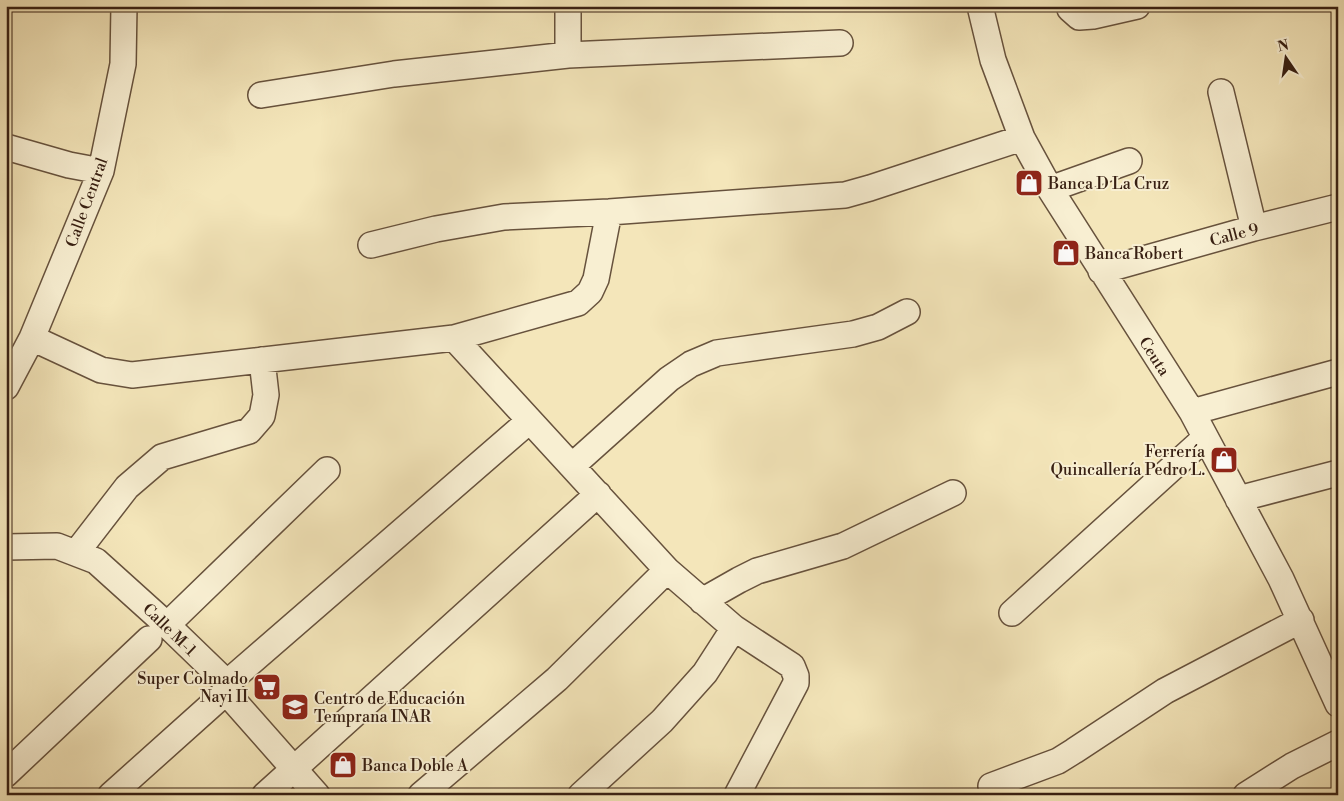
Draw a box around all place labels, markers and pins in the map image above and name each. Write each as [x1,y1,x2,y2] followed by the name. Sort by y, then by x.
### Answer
[1014,168,1044,198] shop icon: Banca D La Cruz
[1047,174,1169,194] place label: Banca D La Cruz
[1051,238,1081,268] shop icon: Banca Robert
[1084,244,1184,264] place label: Banca Robert
[1051,442,1206,480] place label: Ferrería Quincallería Pedro L.
[1209,445,1239,475] shop icon: Ferrería Quincallería Pedro L.
[137,669,248,707] place label: Super Colmado Nayi II
[252,672,282,702] supermarket icon: Super Colmado Nayi II
[314,689,466,727] place label: Centro de Educación Temprana INAR
[280,692,310,722] school or university icon: Centro de Educación Temprana INAR
[328,750,358,780] shop icon: Banca Doble A
[361,756,469,776] place label: Banca Doble A

